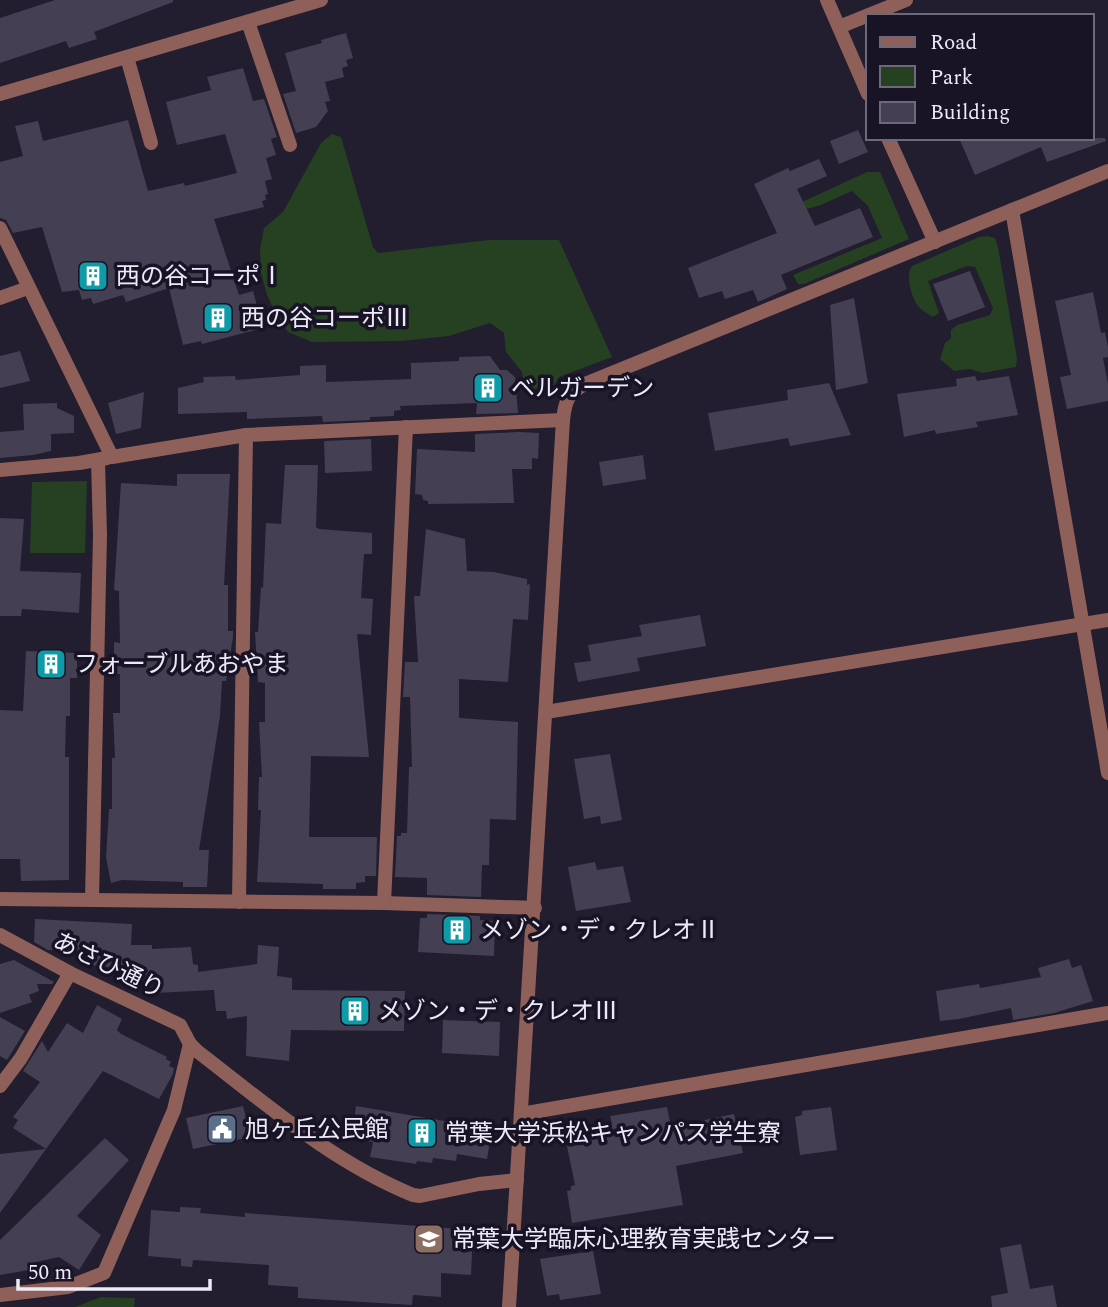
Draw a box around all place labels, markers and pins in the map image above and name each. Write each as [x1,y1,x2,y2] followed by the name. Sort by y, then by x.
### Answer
[76,259,110,293] building icon: 西の谷コーポⅠ
[116,259,284,295] place label: 西の谷コーポⅠ
[201,301,235,335] building icon: 西の谷コーポⅢ
[241,301,409,337] place label: 西の谷コーポⅢ
[471,371,505,405] building icon: ベルガーデン
[511,371,654,407] place label: ベルガーデン
[34,647,68,681] building icon: フォーブルあおやま
[74,647,289,683] place label: フォーブルあおやま
[440,913,474,947] building icon: メゾン・デ・クレオⅡ
[480,913,720,949] place label: メゾン・デ・クレオⅡ
[338,994,372,1028] building icon: メゾン・デ・クレオⅢ
[378,994,618,1030] place label: メゾン・デ・クレオⅢ
[205,1112,239,1146] public building icon: 旭ヶ丘公民館
[245,1112,389,1148] place label: 旭ヶ丘公民館
[405,1116,439,1150] building icon: 常葉大学浜松キャンパス学生寮
[445,1116,781,1152] place label: 常葉大学浜松キャンパス学生寮
[412,1222,446,1256] school or university icon: 常葉大学臨床心理教育実践センター
[452,1222,836,1258] place label: 常葉大学臨床心理教育実践センター

